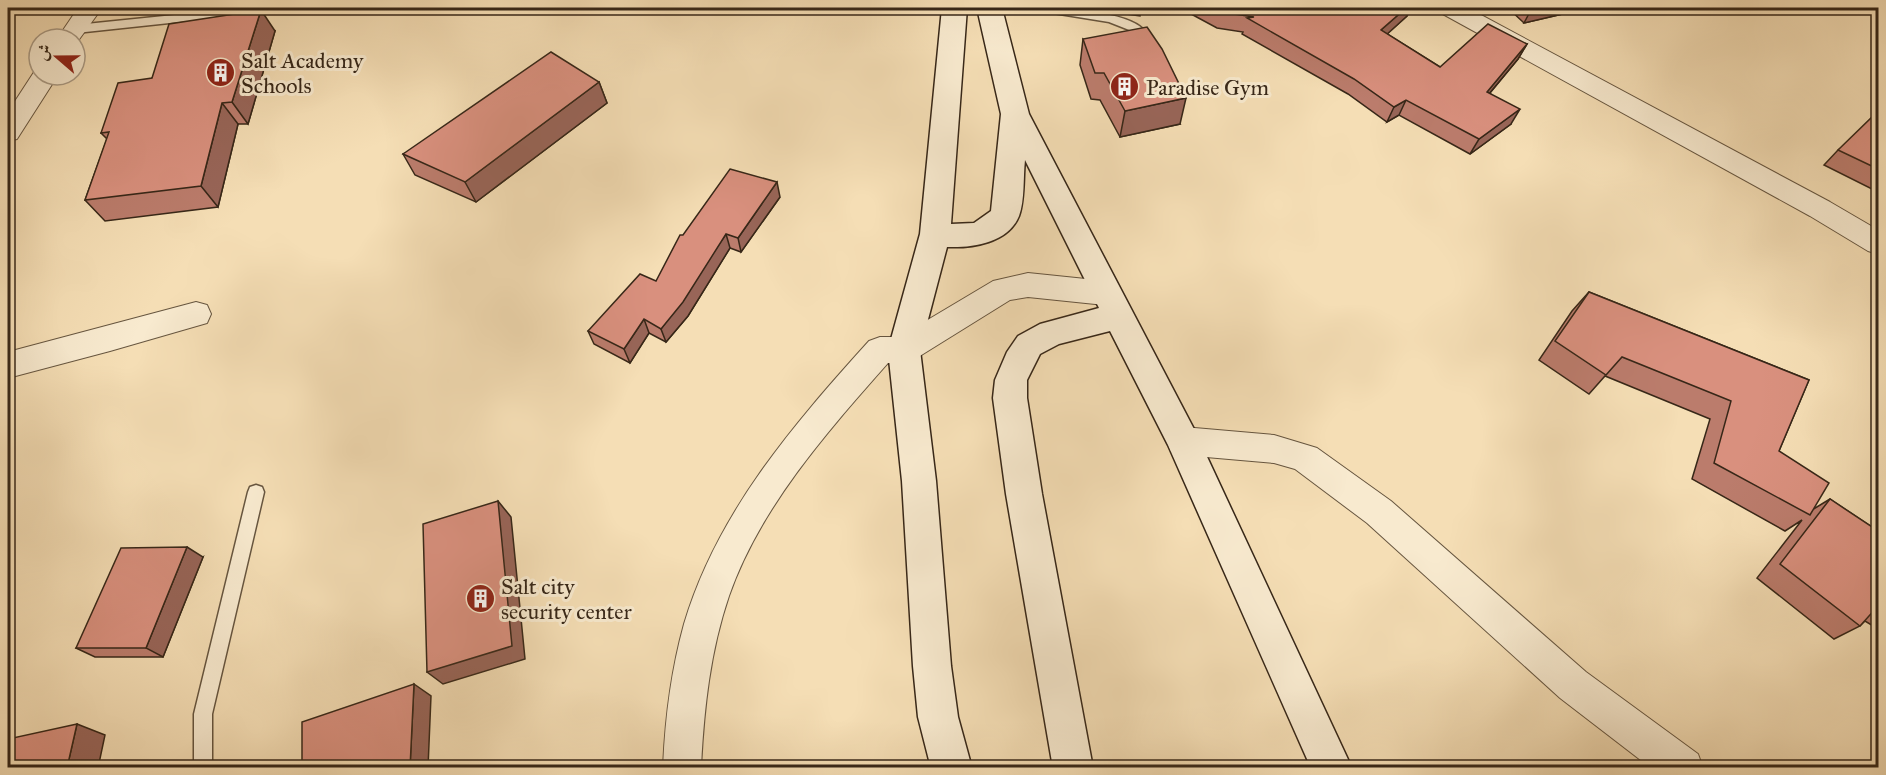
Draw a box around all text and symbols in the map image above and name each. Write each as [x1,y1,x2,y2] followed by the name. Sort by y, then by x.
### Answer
[27,27,87,87] north arrow
[32,41,55,63] text: ش
[241,47,364,99] place label: Salt Academy Schools
[204,57,236,89] building icon: Salt Academy Schools
[1109,71,1141,103] building icon: Paradise Gym
[1146,74,1269,101] place label: Paradise Gym
[501,573,632,625] place label: Salt city security center
[464,583,496,615] building icon: Salt city security center

